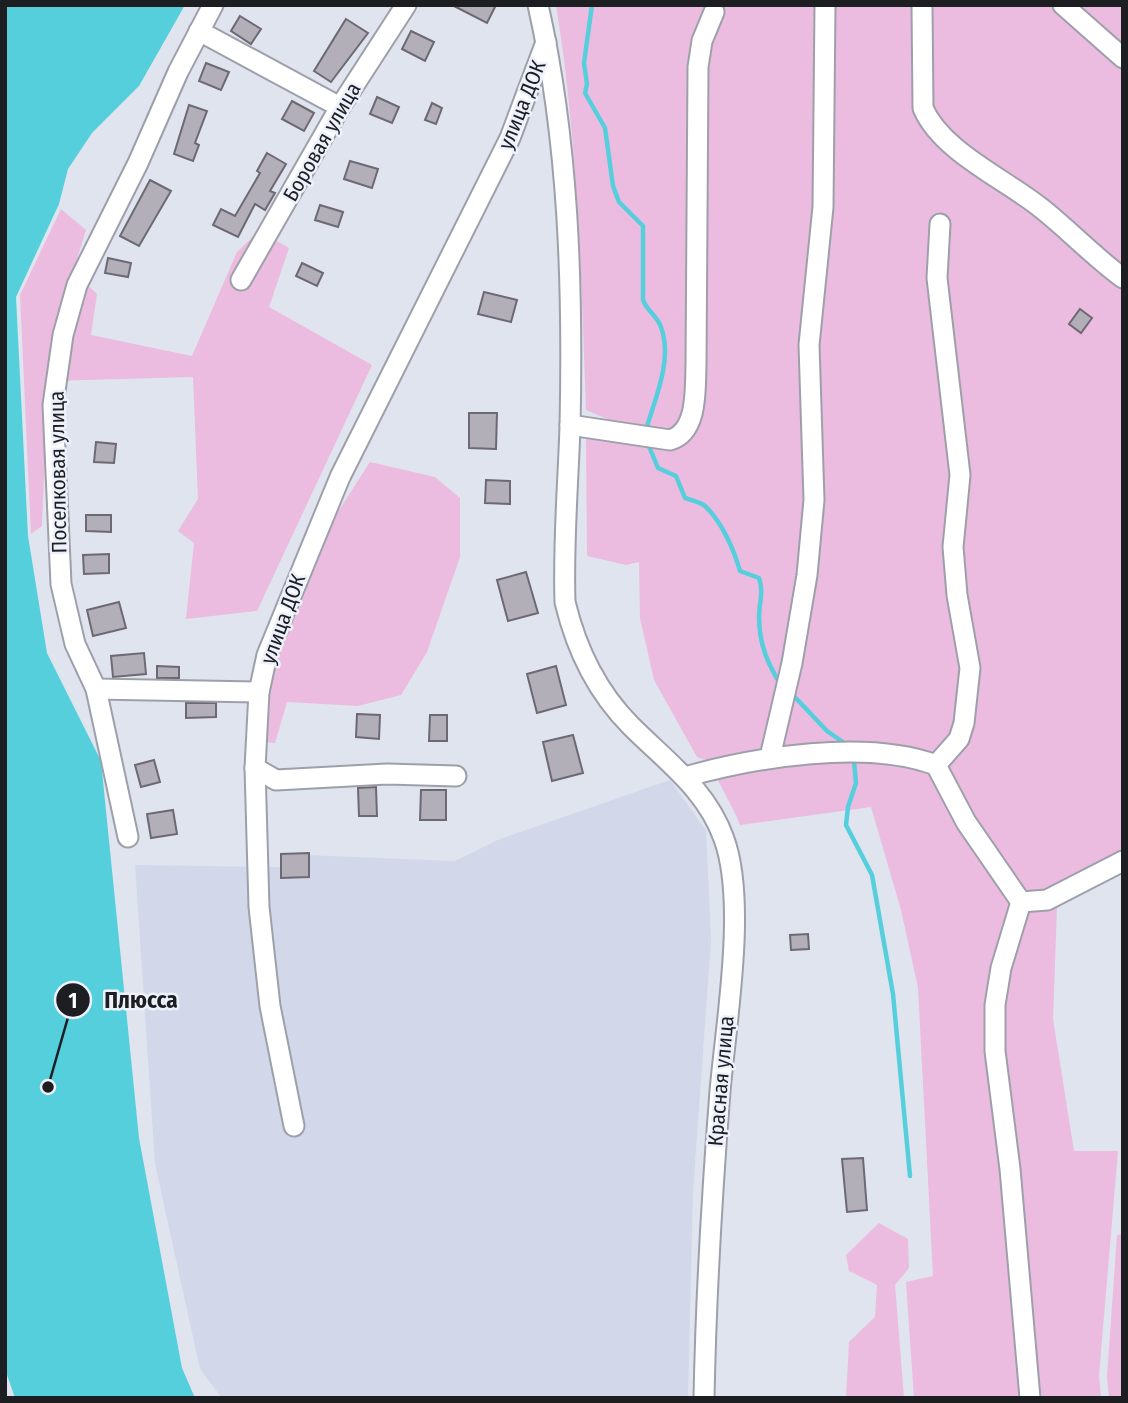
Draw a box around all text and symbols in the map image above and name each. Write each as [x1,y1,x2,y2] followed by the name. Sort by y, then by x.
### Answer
[492,56,552,153] street label: улица ДОК
[278,78,366,206] street label: Боровая улица
[44,391,72,553] street label: Поселковая улица
[255,570,311,667] street label: улица ДОК
[56,978,192,1022] callout: Плюсса
[104,986,178,1014] text: Плюсса
[69,988,77,1014] text: 1
[702,1015,740,1147] street label: Красная улица

